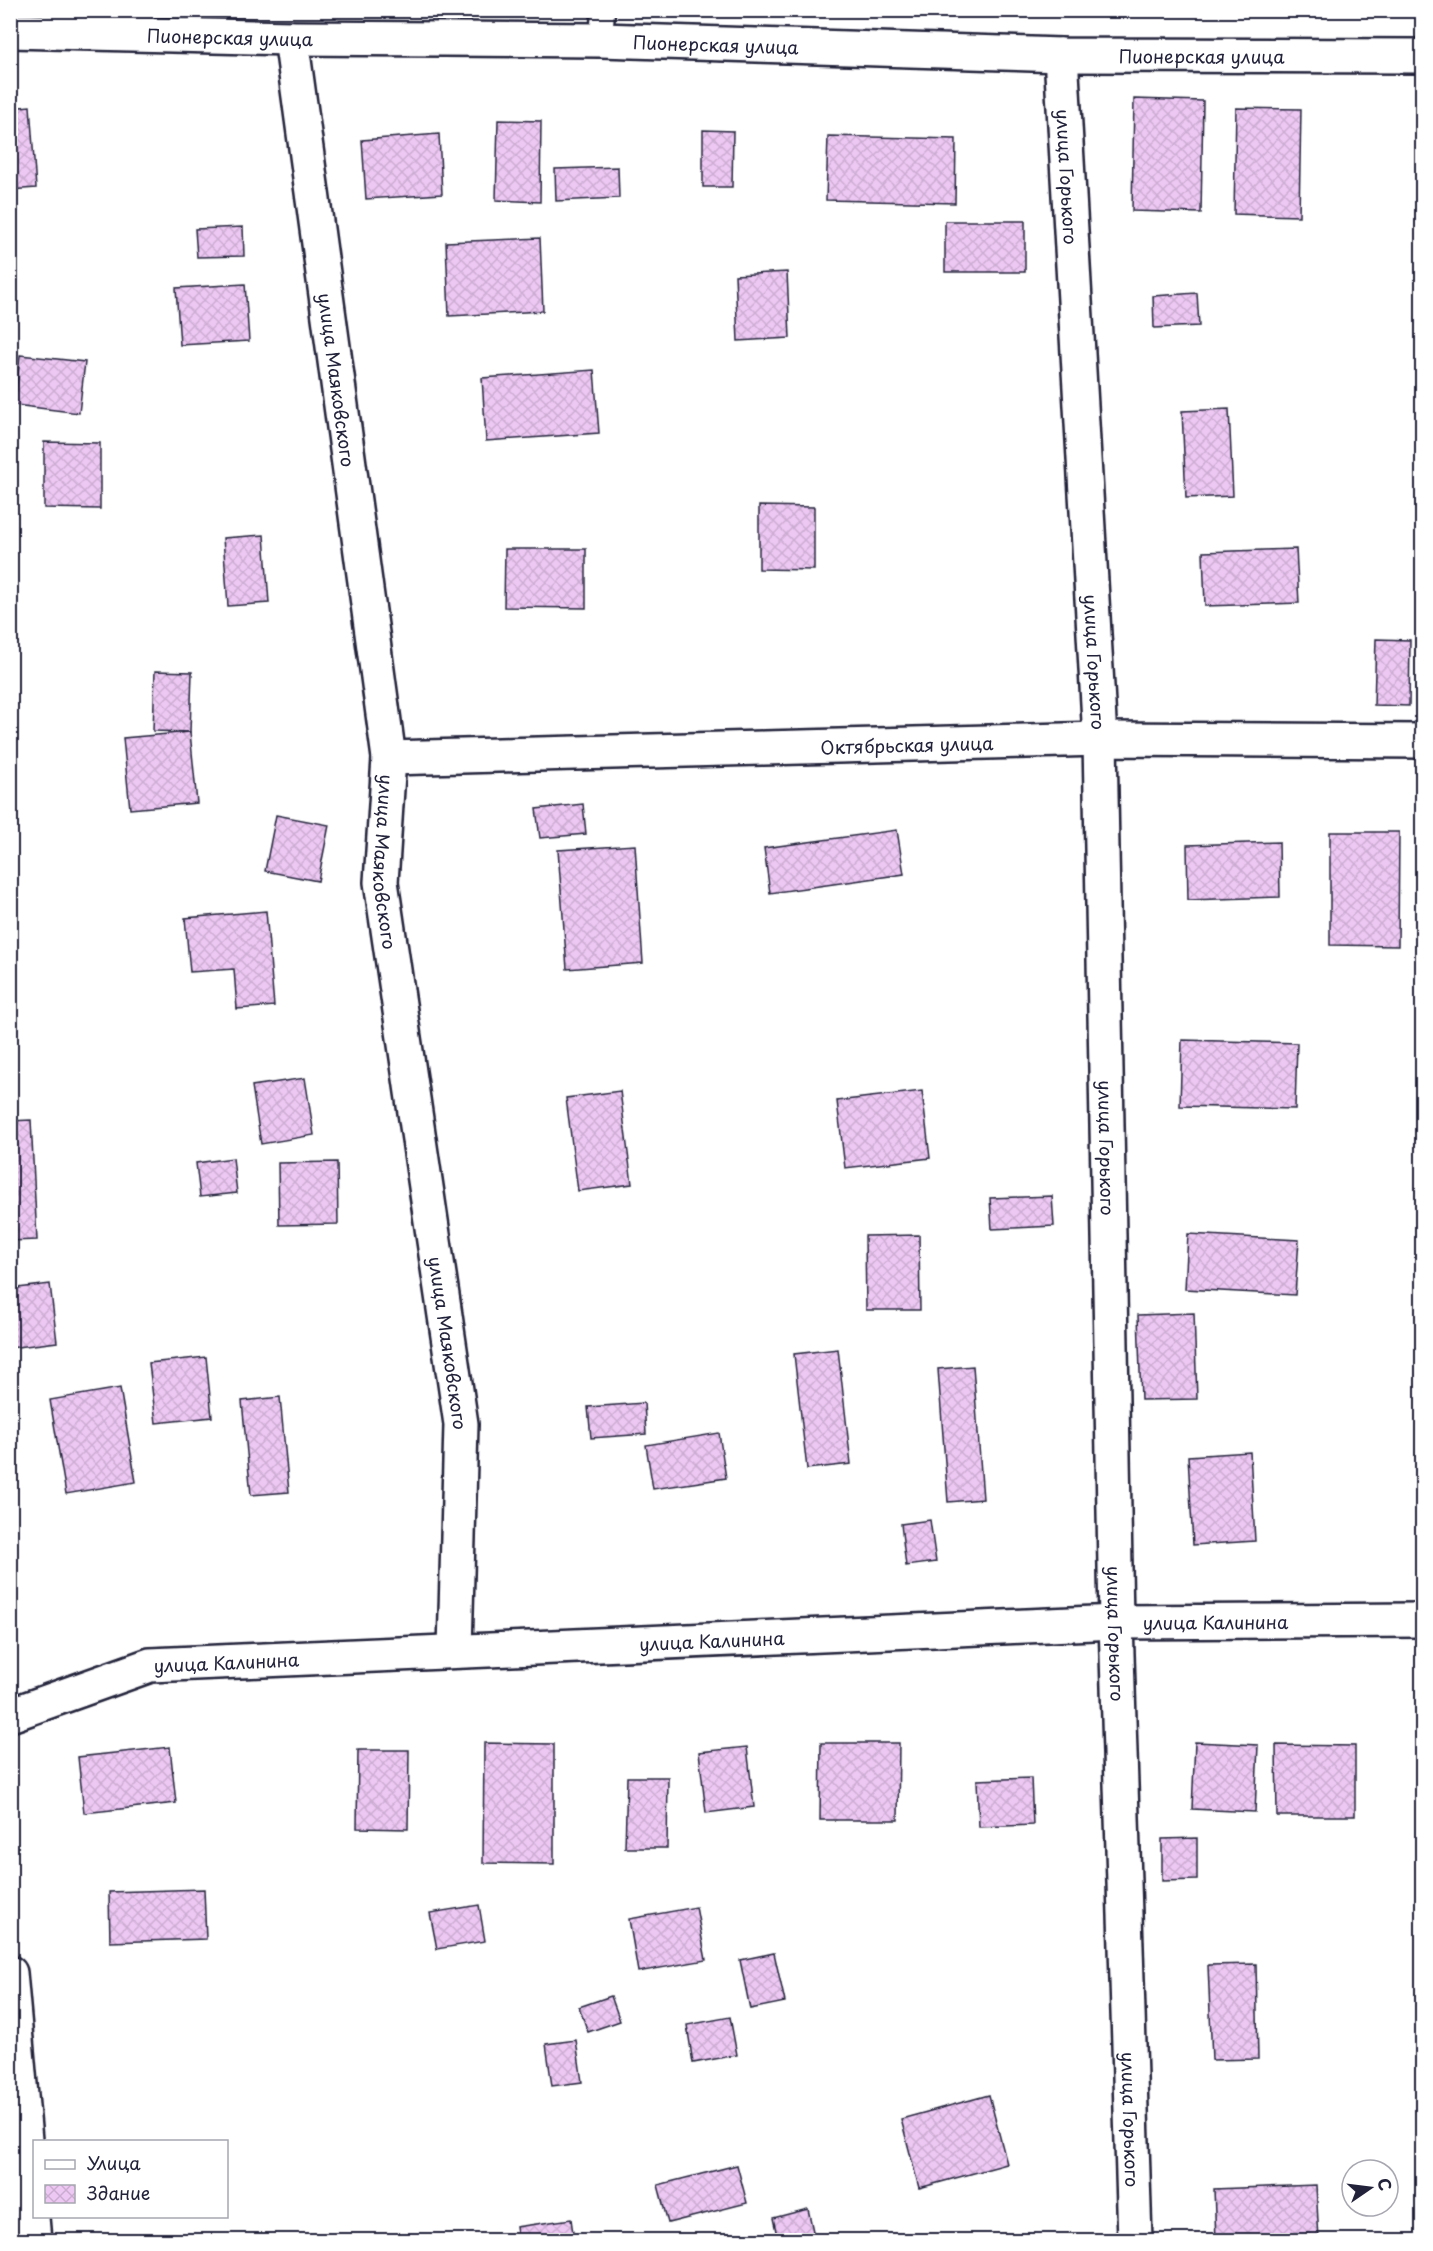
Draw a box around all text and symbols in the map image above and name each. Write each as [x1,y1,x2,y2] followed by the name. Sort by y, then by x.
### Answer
[147,21,314,52] street label: Пионерская улица
[633,28,800,60] street label: Пионерская улица
[1119,42,1285,69] street label: Пионерская улица
[1051,108,1085,245] street label: улица Горького
[312,291,363,469] street label: улица Маяковского
[1078,594,1113,730] street label: улица Горького
[820,728,994,760] street label: Октябрьская улица
[368,774,404,951] street label: улица Маяковского
[1093,1080,1122,1216] street label: улица Горького
[423,1254,475,1430] street label: улица Маяковского
[1101,1566,1132,1702] street label: улица Горького
[1143,1607,1289,1635] street label: улица Калинина
[638,1623,786,1657] street label: улица Калинина
[153,1645,300,1678] street label: улица Калинина
[1116,2051,1147,2188] street label: улица Горького
[33,2140,228,2218] legend
[87,2149,141,2176] text: Улица
[1340,2158,1400,2218] north arrow
[1372,2175,1399,2193] text: С
[87,2179,150,2206] text: Здание

